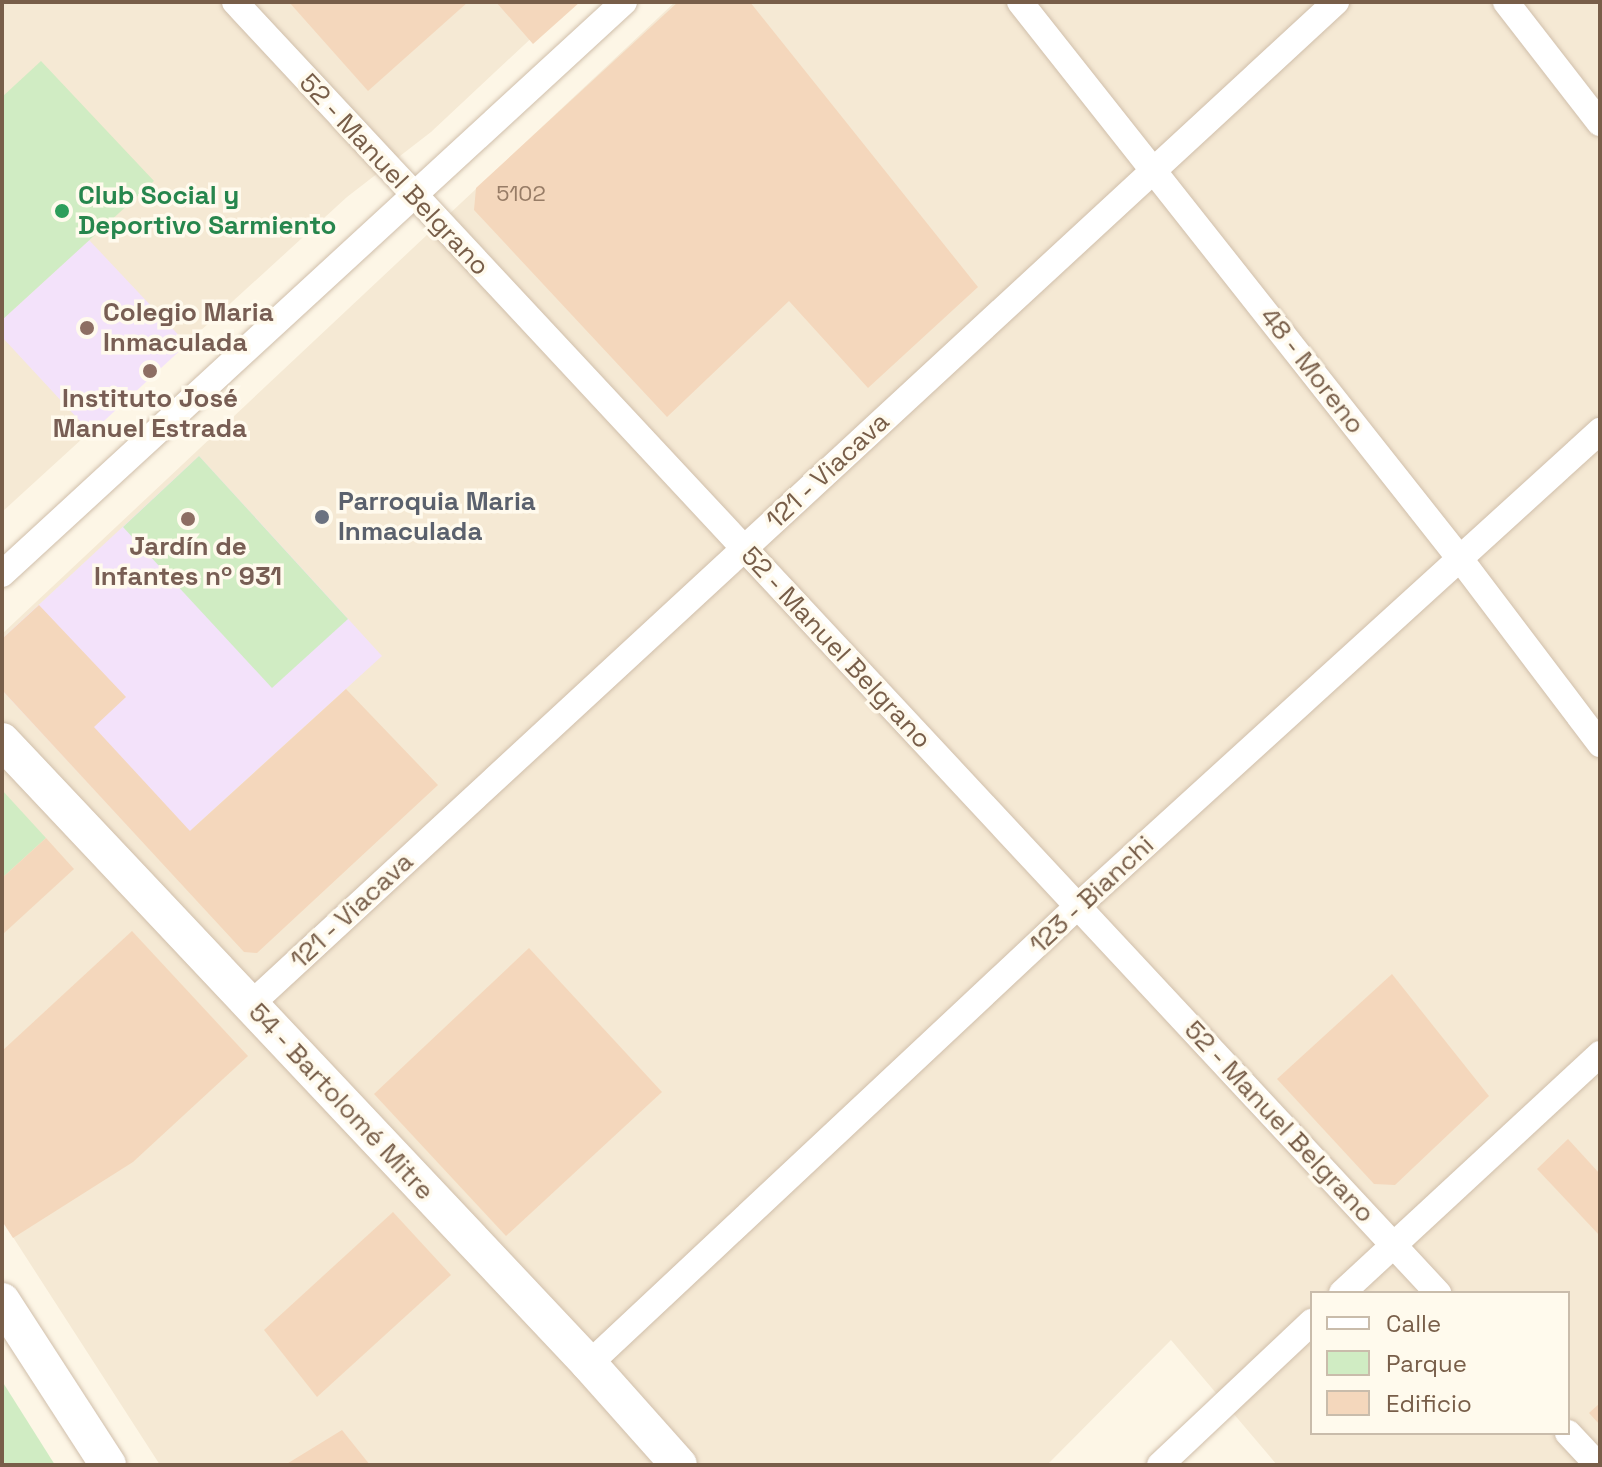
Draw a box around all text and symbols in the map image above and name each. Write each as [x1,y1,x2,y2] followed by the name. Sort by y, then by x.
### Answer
[292,67,496,283] street label: 52 - Manuel Belgrano
[78,180,336,242] place label: Club Social y Deportivo Sarmiento
[496,181,546,207] house number: 5102
[53,202,71,220] marker: Club Social y Deportivo Sarmiento
[103,297,274,358] place label: Colegio Maria Inmaculada
[1253,301,1371,441] street label: 48 - Moreno
[78,319,96,337] marker: Colegio Maria Inmaculada
[141,362,159,380] marker: Instituto José Manuel Estrada
[53,383,247,444] place label: Instituto José Manuel Estrada
[760,406,896,536] street label: 121 - Viacava
[338,486,536,548] place label: Parroquia Maria Inmaculada
[313,508,331,526] marker: Parroquia Maria Inmaculada
[179,510,197,528] marker: Jardín de Infantes nº 931
[94,531,282,592] place label: Jardín de Infantes nº 931
[734,540,938,756] street label: 52 - Manuel Belgrano
[1023,829,1161,961] street label: 123 - Bianchi
[284,846,420,976] street label: 121 - Viacava
[241,997,441,1207] street label: 54 - Bartolomé Mitre
[1177,1014,1381,1230] street label: 52 - Manuel Belgrano
[1310,1291,1570,1435] legend
[1386,1308,1441,1339] text: Calle
[1386,1348,1467,1379] text: Parque
[1386,1388,1472,1419] text: Edificio

